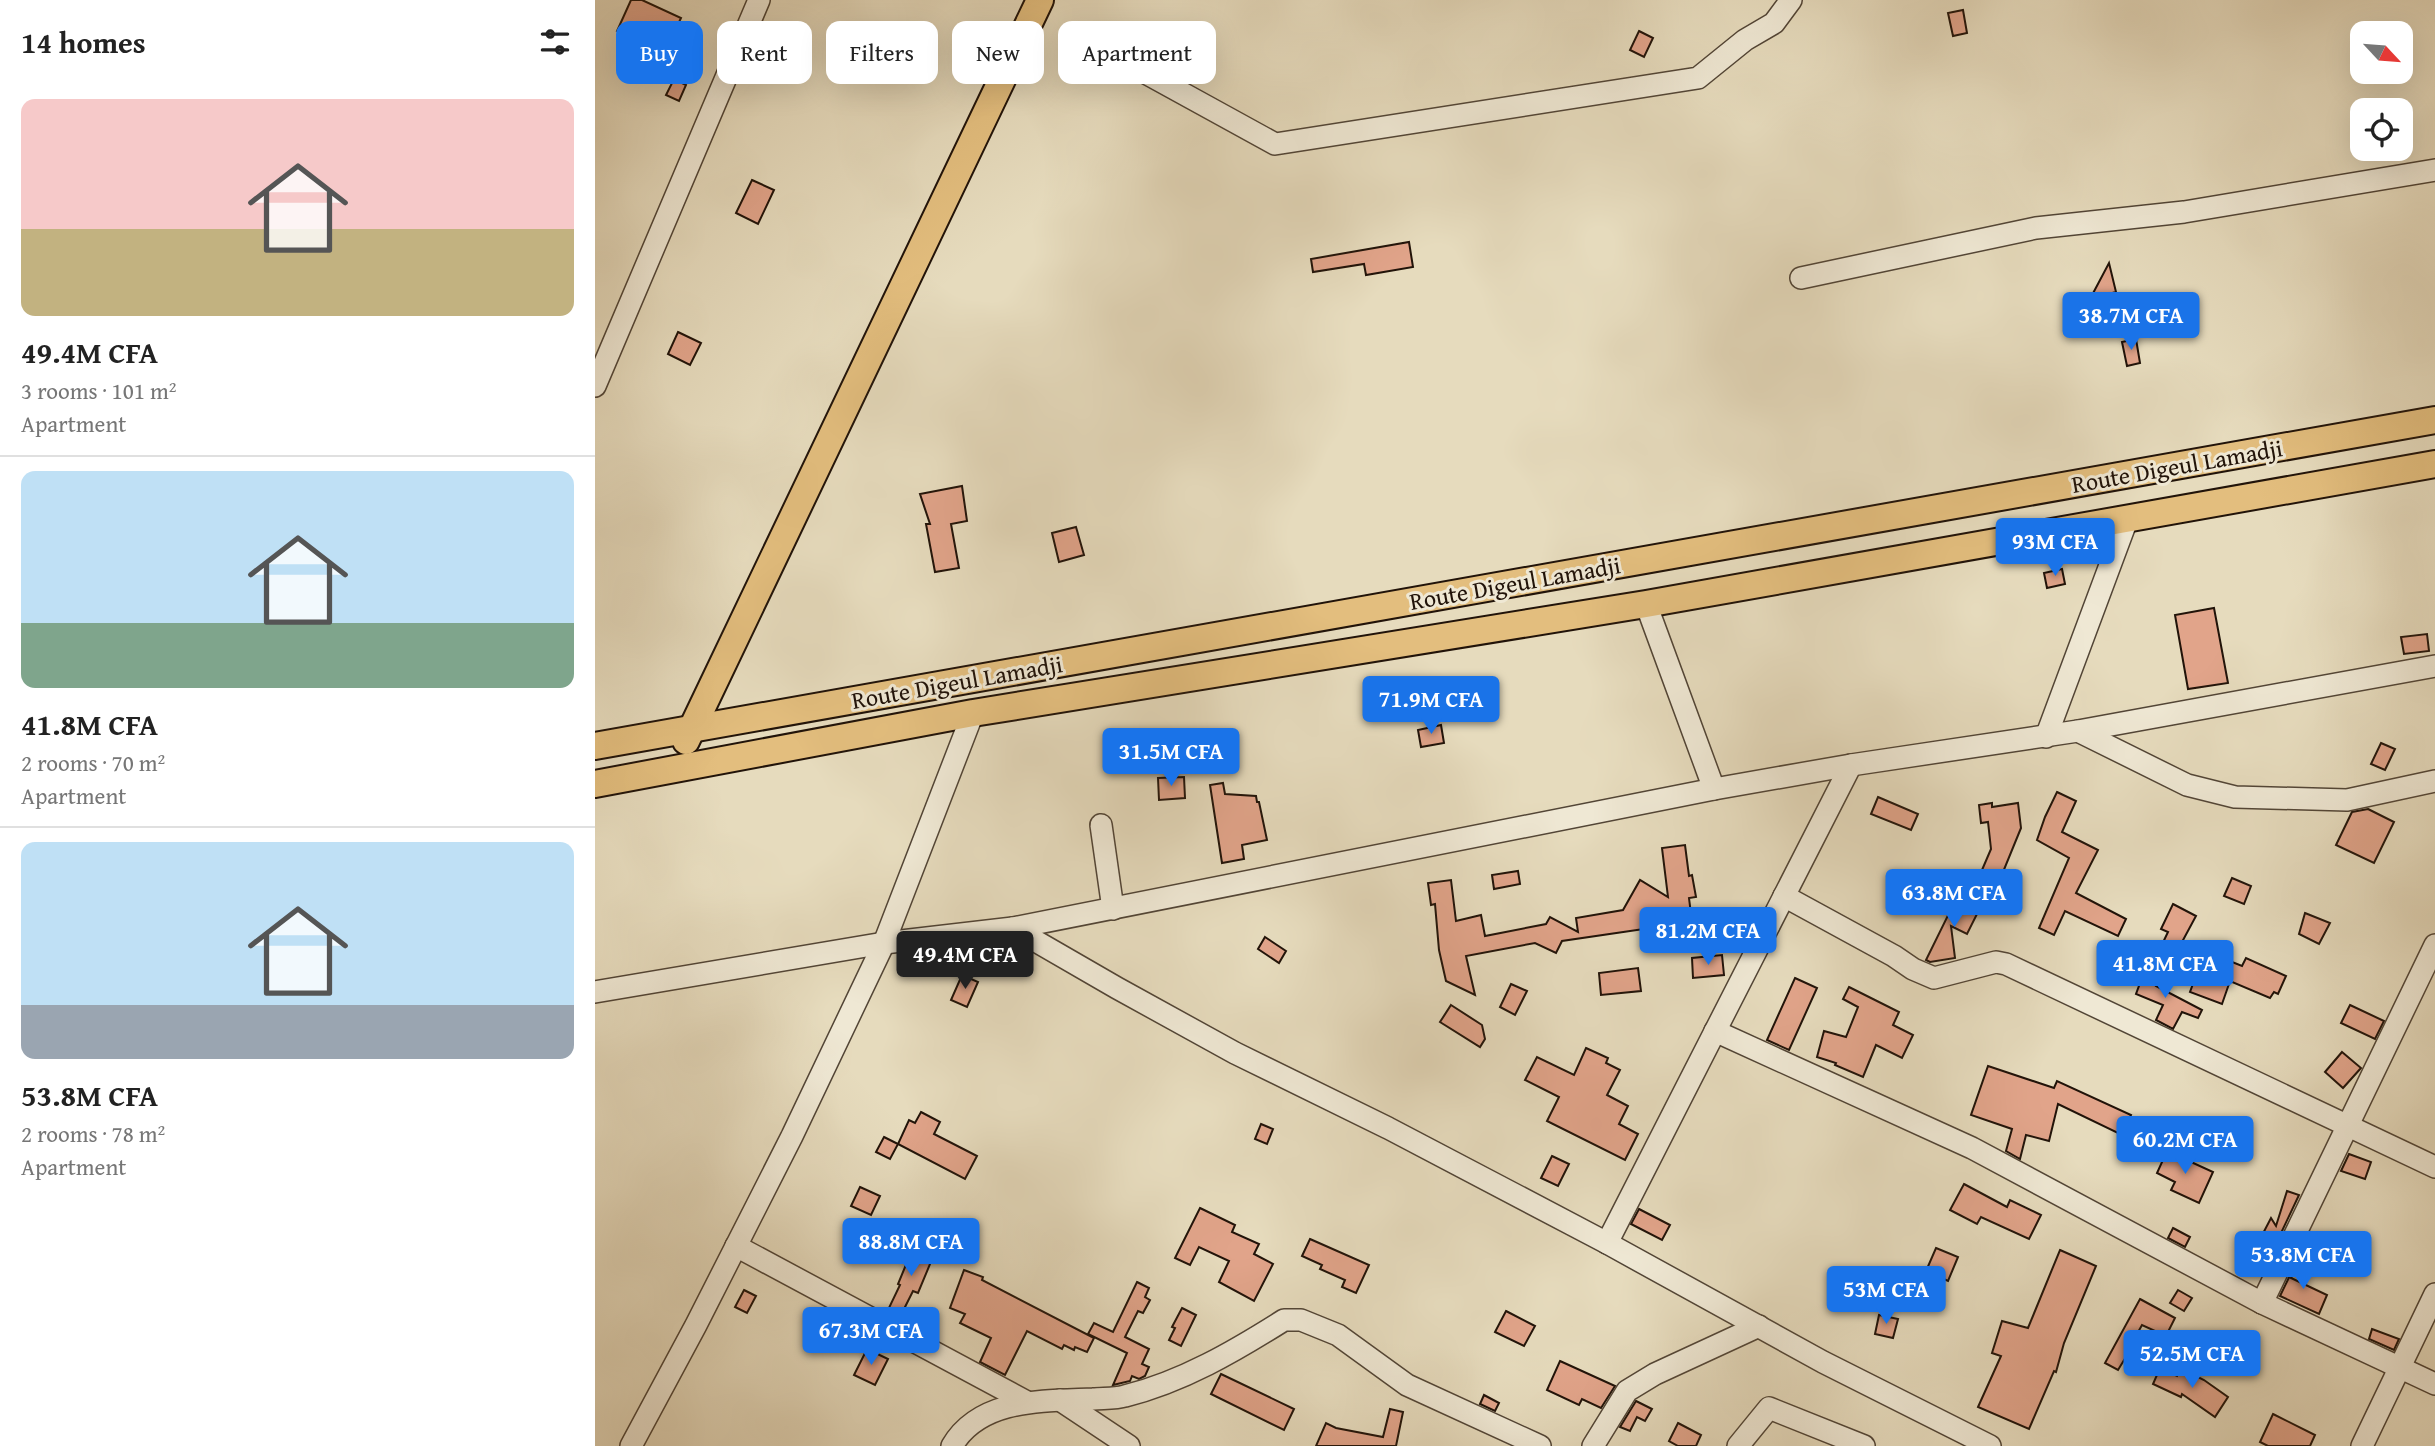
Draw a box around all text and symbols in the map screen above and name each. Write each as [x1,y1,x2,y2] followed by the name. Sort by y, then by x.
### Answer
[21,20,146,64] text: 14 homes
[616,21,703,84] chip: Buy
[717,21,812,84] chip: Rent
[826,21,938,84] chip: Filters
[952,21,1044,84] chip: New
[1058,21,1216,84] chip: Apartment
[2350,21,2413,84] north arrow
[2350,21,2413,161] map controls
[536,23,574,61] icon: filters
[2350,98,2413,161] button: locate
[235,145,361,271] icon: home
[2051,292,2211,352] pin: 38.7M CFA
[2078,298,2184,331] text: 38.7M CFA
[21,330,158,374] text: 49.4M CFA
[21,374,176,407] text: 3 rooms · 101 m²
[21,407,126,440] text: Apartment
[2069,430,2285,502] street label: Route Digeul Lamadji
[235,517,361,643] icon: home
[1990,518,2120,578] pin: 93M CFA
[2012,524,2098,557] text: 93M CFA
[1407,547,1623,619] street label: Route Digeul Lamadji
[849,646,1065,718] street label: Route Digeul Lamadji
[1351,676,1511,736] pin: 71.9M CFA
[1378,682,1484,715] text: 71.9M CFA
[21,702,158,746] text: 41.8M CFA
[1091,728,1251,788] pin: 31.5M CFA
[1118,734,1224,767] text: 31.5M CFA
[21,746,165,779] text: 2 rooms · 70 m²
[21,779,126,812] text: Apartment
[1874,870,2034,929] pin: 63.8M CFA
[1901,875,2007,908] text: 63.8M CFA
[235,888,361,1014] icon: home
[1628,908,1788,967] pin: 81.2M CFA
[1655,913,1761,946] text: 81.2M CFA
[885,932,1045,991] pin: 49.4M CFA
[912,937,1018,970] text: 49.4M CFA
[2085,940,2245,1000] pin: 41.8M CFA
[2112,946,2218,979] text: 41.8M CFA
[21,1073,158,1117] text: 53.8M CFA
[2105,1116,2265,1176] pin: 60.2M CFA
[21,1117,165,1150] text: 2 rooms · 78 m²
[2132,1122,2238,1155] text: 60.2M CFA
[21,1150,126,1183] text: Apartment
[831,1218,991,1278] pin: 88.8M CFA
[858,1224,964,1257] text: 88.8M CFA
[2223,1232,2383,1291] pin: 53.8M CFA
[2250,1237,2356,1270] text: 53.8M CFA
[1821,1266,1951,1326] pin: 53M CFA
[1843,1272,1929,1305] text: 53M CFA
[791,1308,951,1367] pin: 67.3M CFA
[818,1313,924,1346] text: 67.3M CFA
[2112,1330,2272,1390] pin: 52.5M CFA
[2139,1336,2245,1369] text: 52.5M CFA

